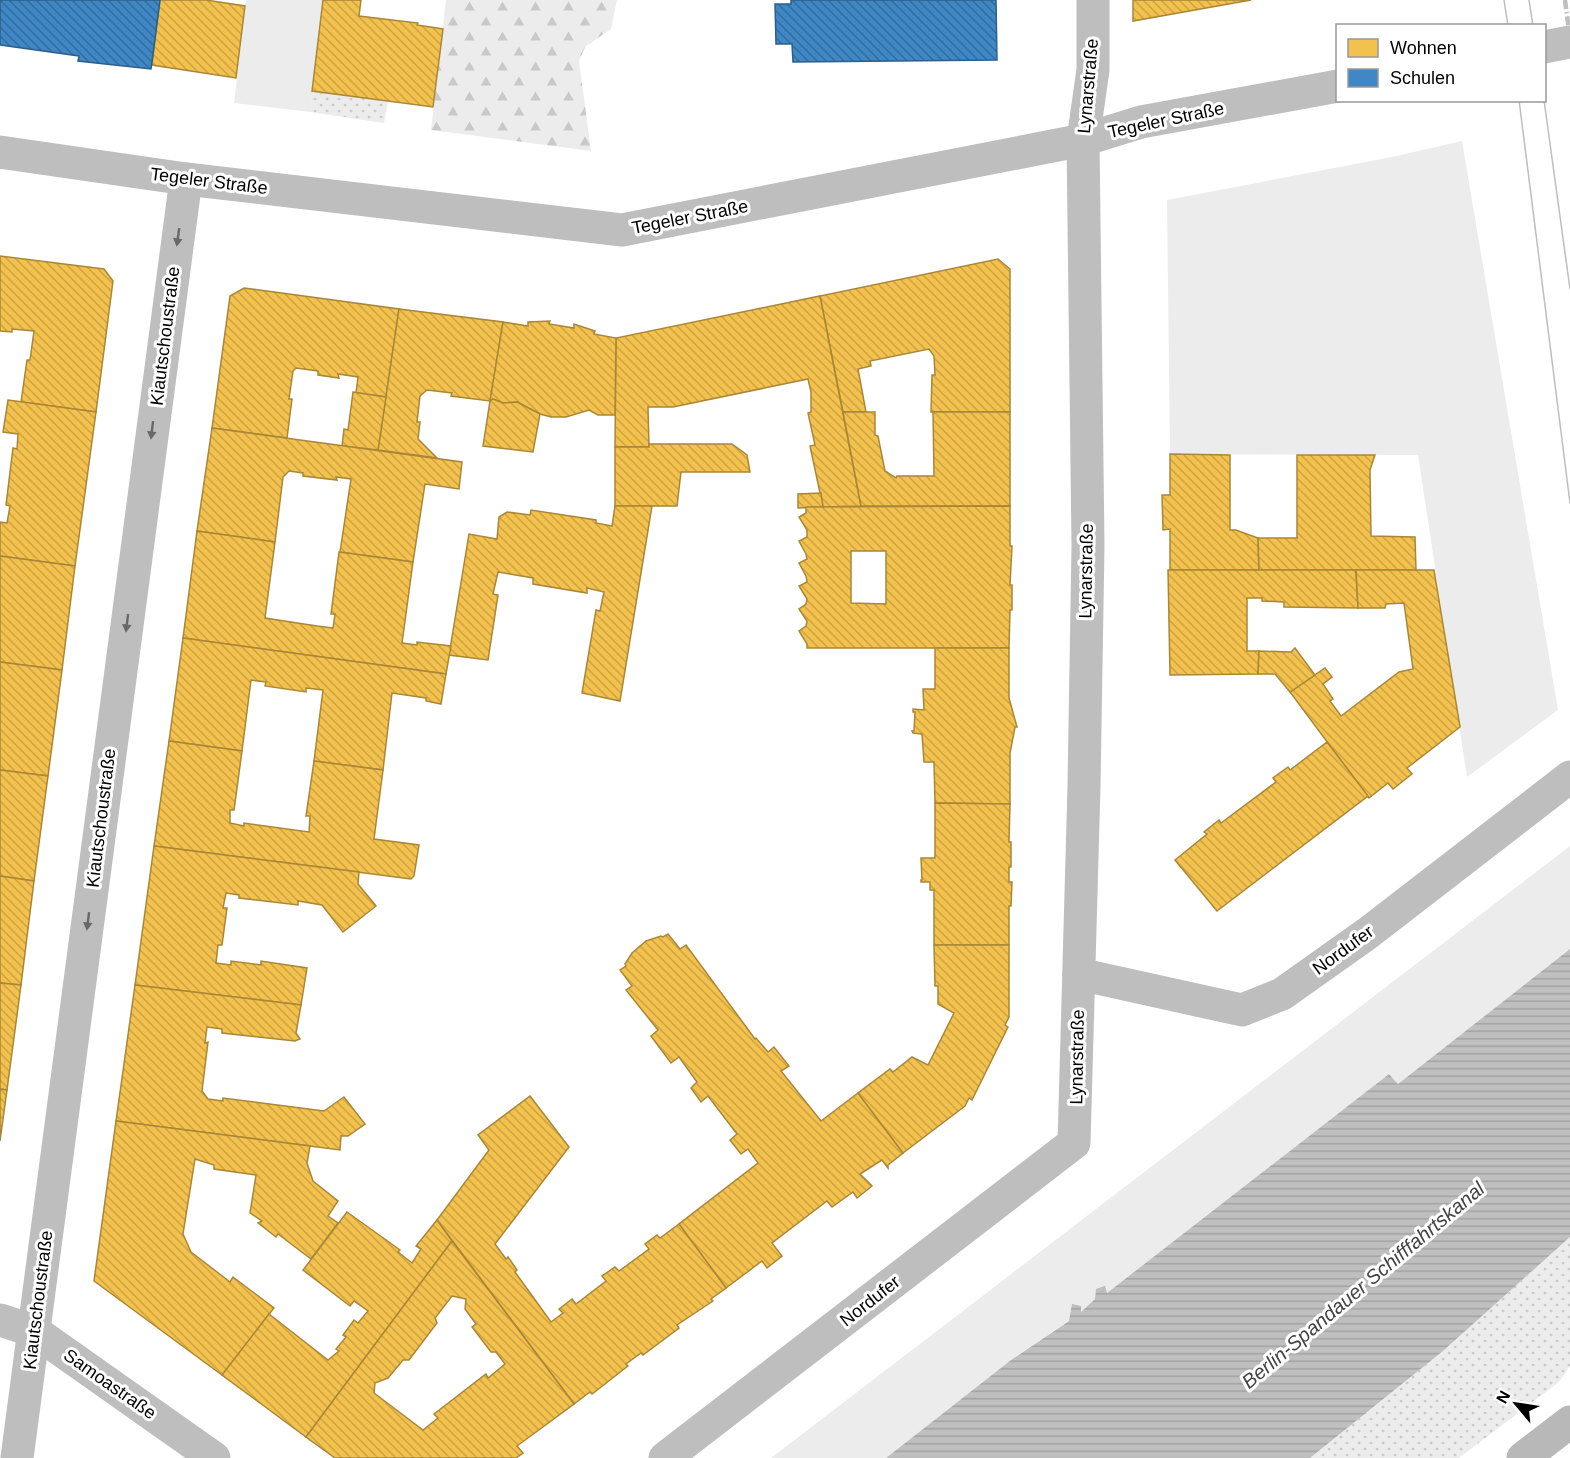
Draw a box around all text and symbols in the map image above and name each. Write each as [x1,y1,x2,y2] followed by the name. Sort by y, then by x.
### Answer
[1336,24,1546,102] legend
[1074,38,1102,134] street label: Lynarstraße
[1390,38,1457,58] text: Wohnen
[1390,68,1455,88] text: Schulen
[1106,98,1226,142] street label: Tegeler Straße
[149,164,269,198] street label: Tegeler Straße
[630,196,750,238] street label: Tegeler Straße
[173,227,183,246] one-way arrow
[147,265,183,407] street label: Kiautschoustraße
[148,420,157,439] one-way arrow
[1075,523,1097,619] street label: Lynarstraße
[122,614,132,633] one-way arrow
[83,747,119,889] street label: Kiautschoustraße
[83,911,93,930] one-way arrow
[1309,921,1377,979] street label: Nordufer
[1066,1009,1088,1105] street label: Lynarstraße
[1238,1177,1489,1393] water label: Berlin-Spandauer Schifffahrtskanal
[20,1229,56,1371] street label: Kiautschoustraße
[836,1272,904,1330] street label: Nordufer
[60,1345,160,1423] street label: Samoastraße
[1486,1374,1546,1434] north arrow
[1493,1388,1514,1406] text: N

